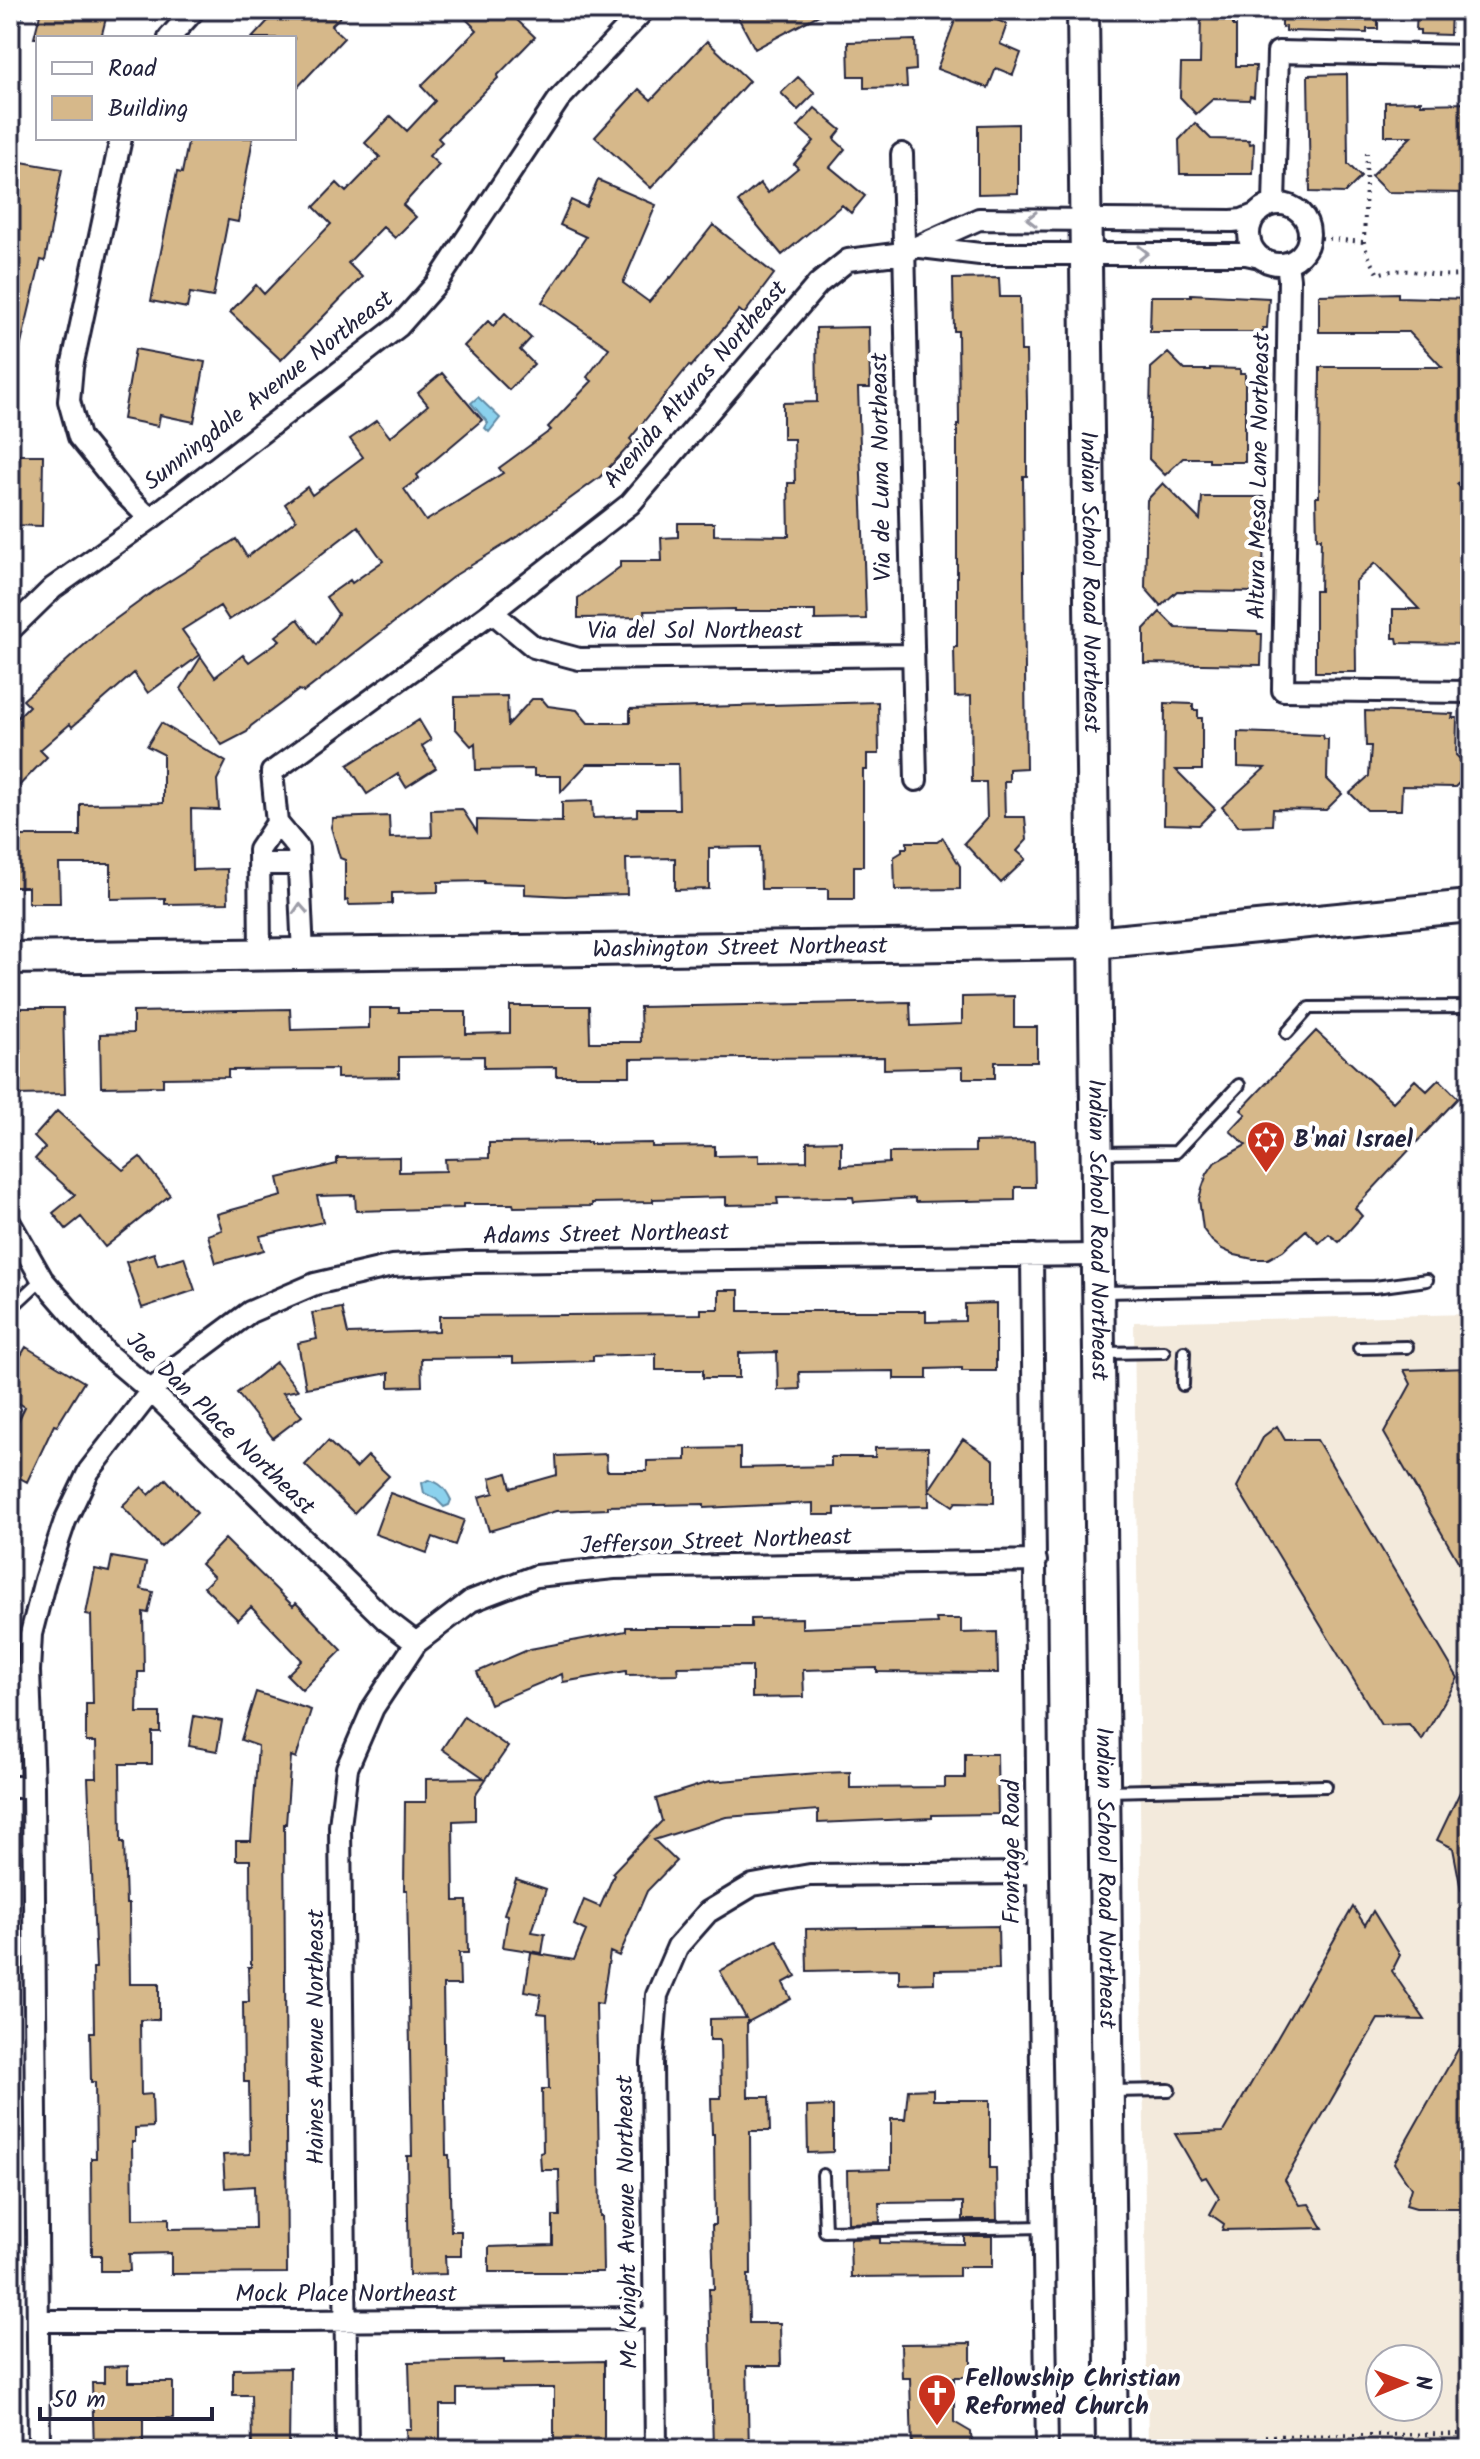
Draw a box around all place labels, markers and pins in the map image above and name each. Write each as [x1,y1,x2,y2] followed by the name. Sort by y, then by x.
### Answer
[1245,1119,1287,1174] synagogue icon: B'nai Israel
[1294,1121,1414,1160] place label: B'nai Israel
[965,2360,1181,2427] place label: Fellowship Christian Reformed Church
[916,2372,958,2427] church icon: Fellowship Christian Reformed Church

